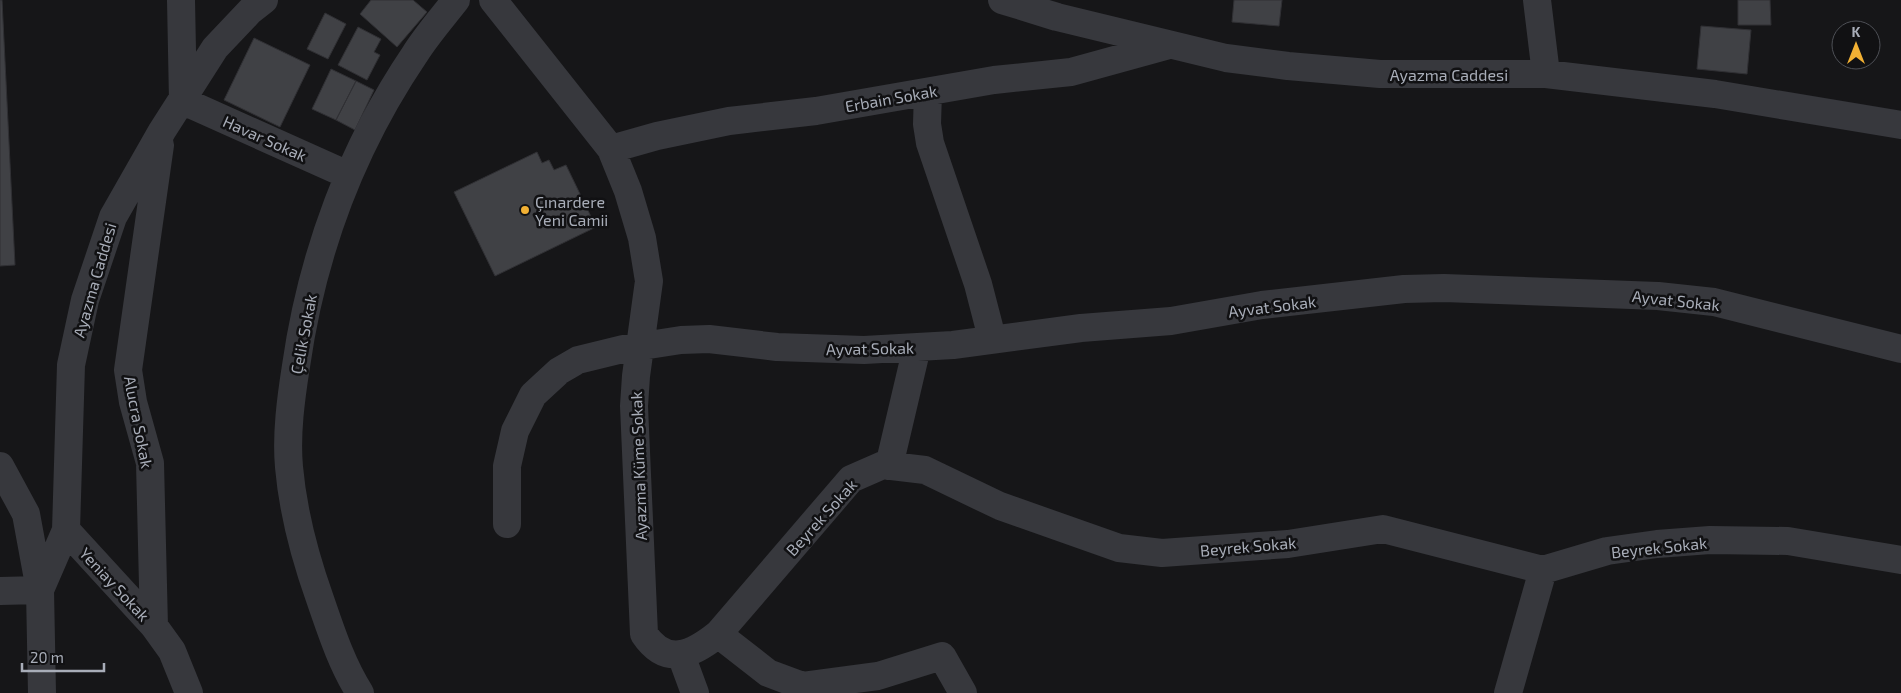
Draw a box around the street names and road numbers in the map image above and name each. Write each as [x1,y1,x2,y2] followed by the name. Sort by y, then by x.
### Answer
[1390,65,1508,84] street label: Ayazma Caddesi
[843,81,939,115] street label: Erbain Sokak
[220,111,310,165] street label: Havar Sokak
[69,221,119,339] street label: Ayazma Caddesi
[1631,286,1721,314] street label: Ayvat Sokak
[1227,291,1317,321] street label: Ayvat Sokak
[286,292,321,376] street label: Çelik Sokak
[826,338,914,358] street label: Ayvat Sokak
[121,374,157,470] street label: Alucra Sokak
[626,391,650,541] street label: Ayazma Küme Sokak
[782,475,860,559] street label: Beyrek Sokak
[1199,532,1297,560] street label: Beyrek Sokak
[1610,533,1708,561] street label: Beyrek Sokak
[76,543,154,625] street label: Yeniay Sokak

